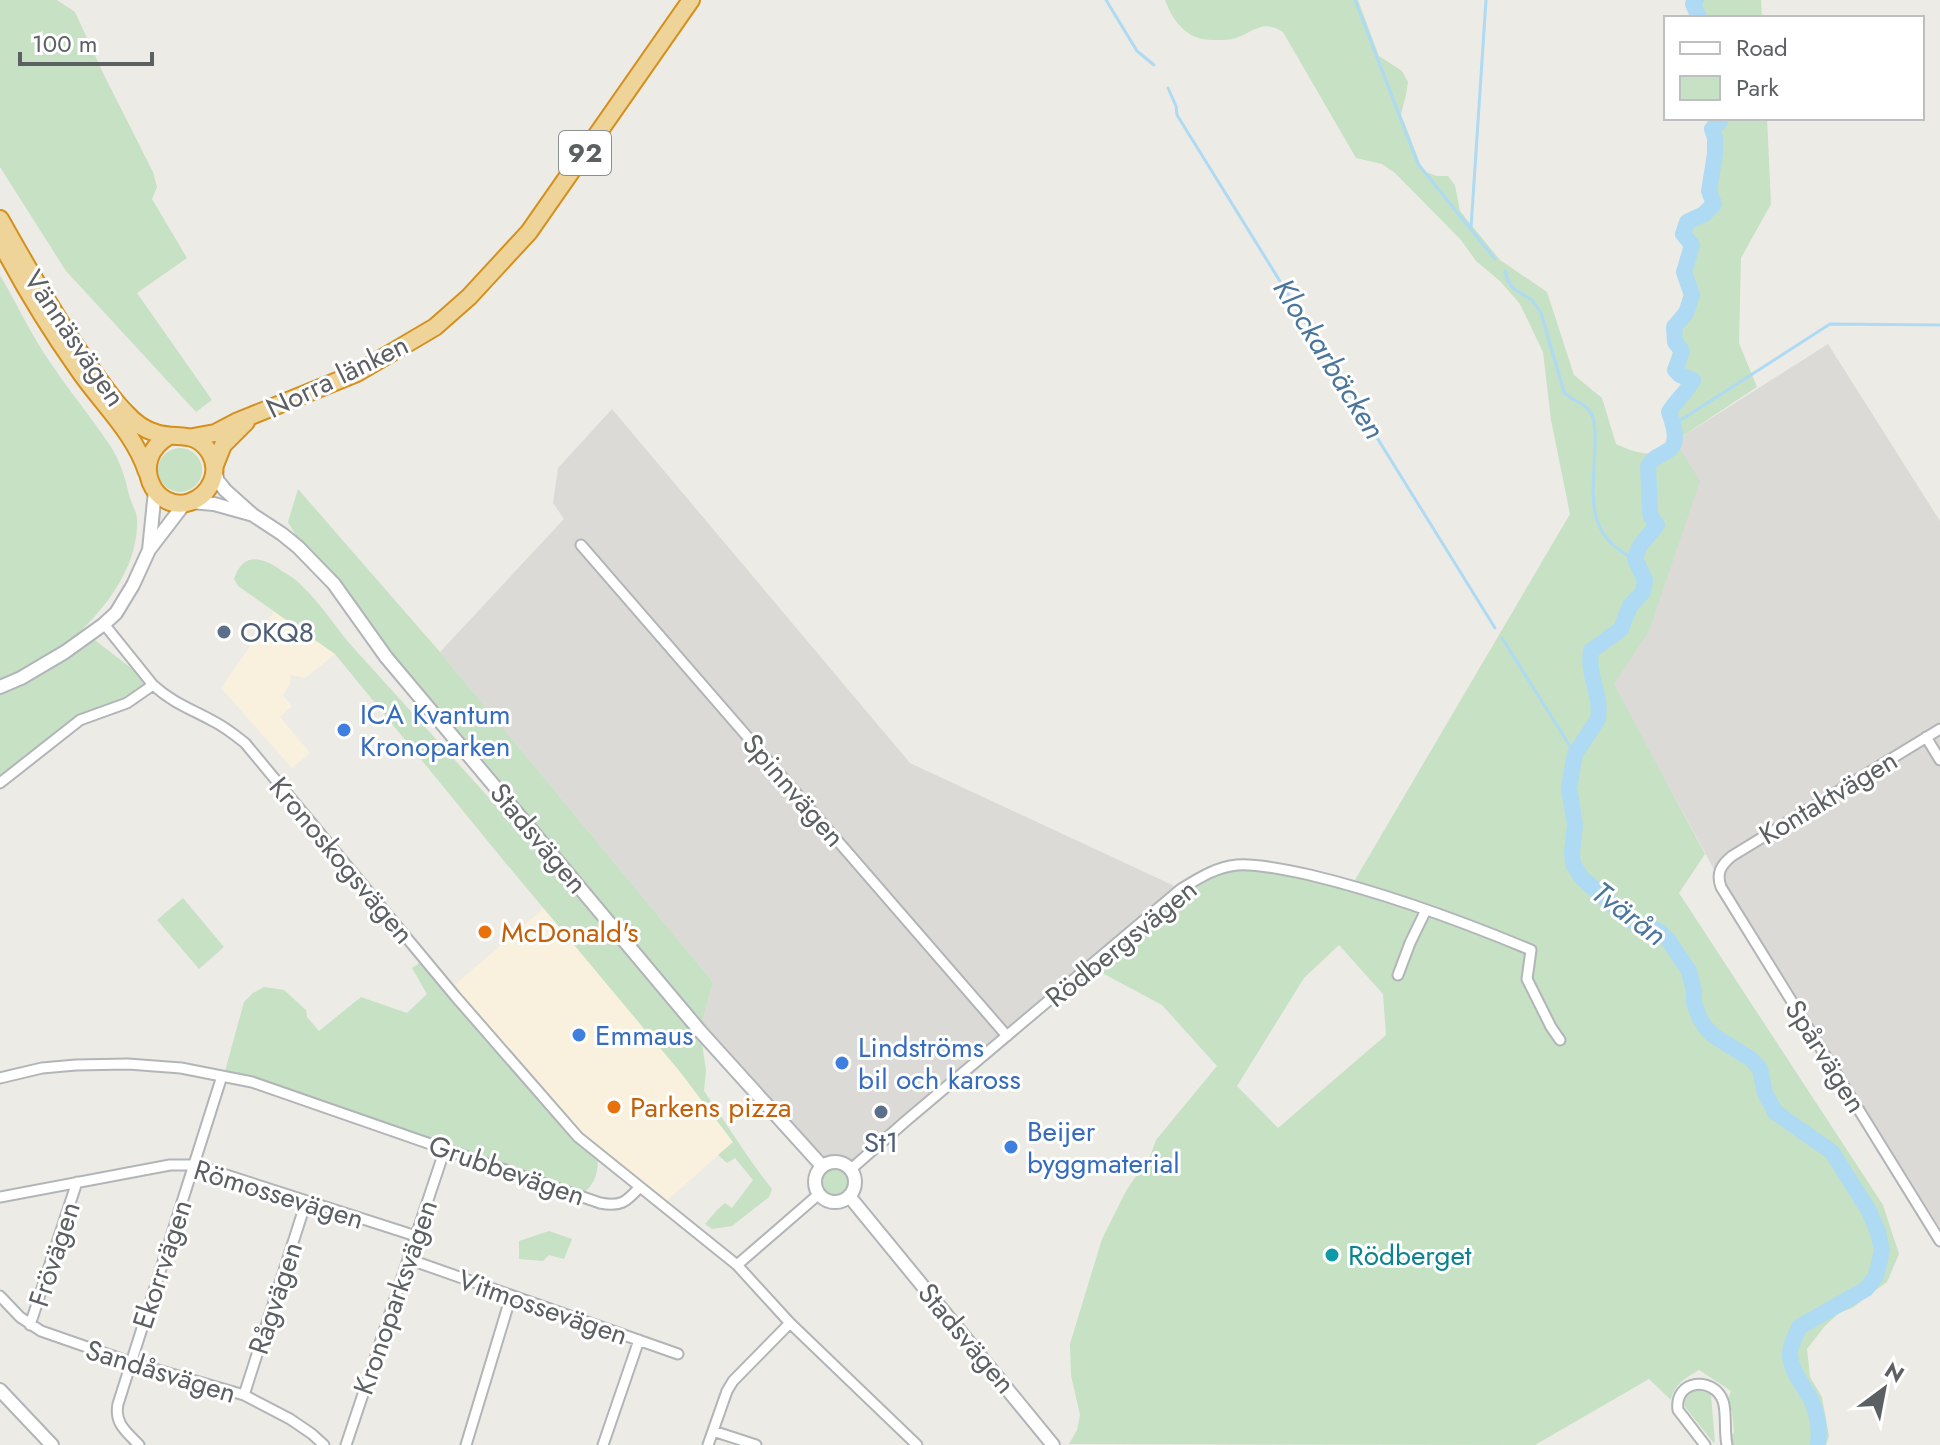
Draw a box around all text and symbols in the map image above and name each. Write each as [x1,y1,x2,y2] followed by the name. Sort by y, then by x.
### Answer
[20,16,152,66] scale bar
[1664,16,1924,120] legend
[32,26,98,61] text: 100 m
[1736,30,1788,65] text: Road
[1736,70,1779,105] text: Park
[559,131,611,175] road number: 92
[14,262,136,415] street label: Vännäsvägen
[1263,270,1396,447] water label: Klockarbäcken
[259,324,415,429] street label: Norra länken
[240,612,314,653] place label: OKQ8
[215,623,233,641] marker: OKQ8
[360,694,511,767] place label: ICA Kvantum Kronoparken
[335,721,353,739] marker: ICA Kvantum Kronoparken
[733,724,855,856] street label: Spinnvägen
[1751,740,1905,855] street label: Kontaktvägen
[259,768,424,953] street label: Kronoskogsvägen
[480,774,597,903] street label: Stadsvägen
[1037,869,1206,1017] street label: Rödbergsvägen
[1583,871,1676,956] water label: Tvärån
[501,912,638,953] place label: McDonald's
[476,923,494,941] marker: McDonald's
[1775,992,1876,1121] street label: Spårvägen
[595,1015,694,1056] place label: Emmaus
[570,1026,588,1044] marker: Emmaus
[858,1027,1021,1100] place label: Lindströms bil och kaross
[833,1054,851,1072] marker: Lindströms bil och kaross
[630,1087,792,1128] place label: Parkens pizza
[605,1098,623,1116] marker: Parkens pizza
[872,1103,890,1121] marker: St1
[1027,1111,1180,1184] place label: Beijer byggmaterial
[864,1122,898,1163] place label: St1
[423,1125,591,1216] street label: Grubbevägen
[1002,1138,1020,1156] marker: Beijer byggmaterial
[189,1149,369,1240] street label: Römossevägen
[122,1194,203,1334] street label: Ekorrvägen
[343,1194,448,1400] street label: Kronoparksvägen
[18,1196,91,1312] street label: Frövägen
[1348,1235,1472,1276] place label: Rödberget
[238,1237,313,1360] street label: Rågvägen
[1323,1246,1341,1264] marker: Rödberget
[452,1259,633,1356] street label: Vitmossevägen
[908,1274,1025,1403] street label: Stadsvägen
[81,1329,241,1414] street label: Sandåsvägen
[1844,1349,1924,1429] north arrow
[1879,1354,1910,1390] text: N

